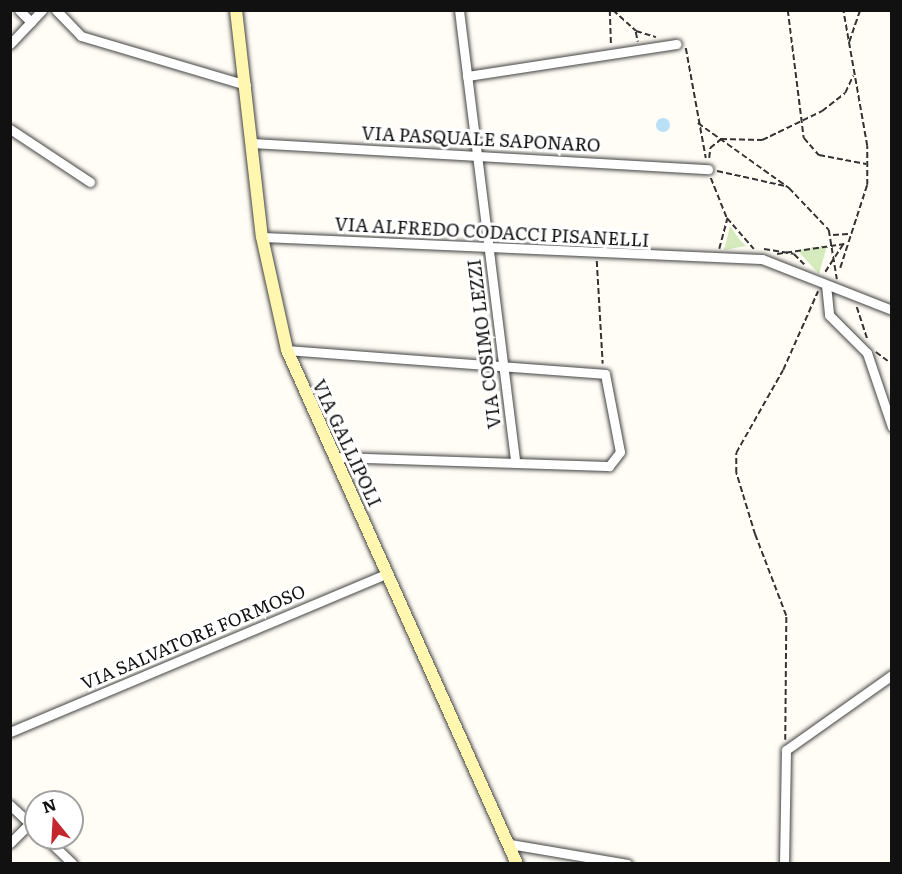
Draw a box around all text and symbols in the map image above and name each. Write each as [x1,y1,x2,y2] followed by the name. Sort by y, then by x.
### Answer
[361,122,601,156] street label: VIA PASQUALE SAPONARO
[334,213,650,251] street label: VIA ALFREDO CODACCI PISANELLI
[463,258,505,430] street label: VIA COSIMO LEZZI
[308,376,386,510] street label: VIA GALLIPOLI
[78,580,308,694] street label: VIA SALVATORE FORMOSO
[24,790,84,850] north arrow
[39,791,59,818] text: N

